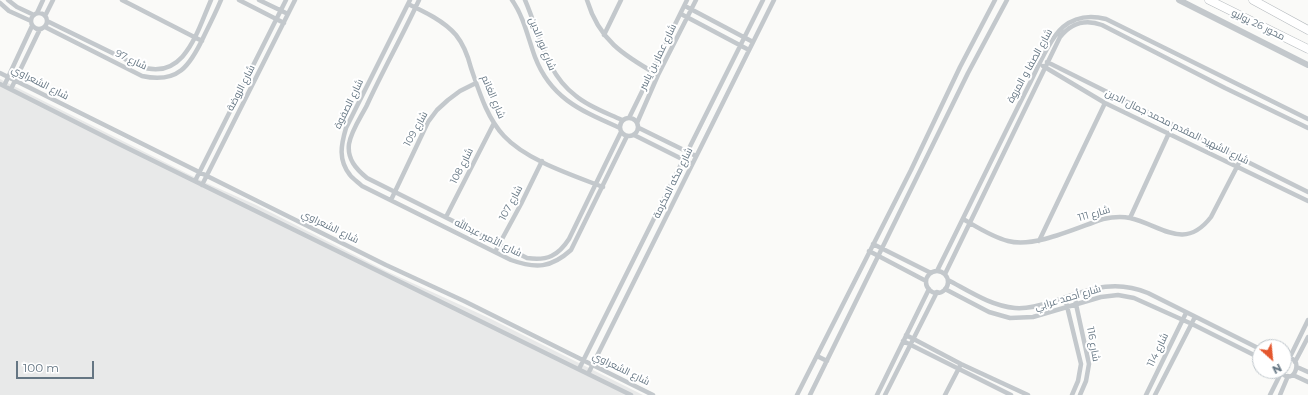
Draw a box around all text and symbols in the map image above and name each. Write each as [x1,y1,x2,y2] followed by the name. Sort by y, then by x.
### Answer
[1229,7,1287,43] street label: محور 26 يوليو
[526,16,558,72] street label: شارع نور الدين
[637,22,679,92] street label: شارع عمار بن ياسر
[1005,27,1055,105] street label: شارع الصفا و المروة
[113,47,149,73] street label: شارع 97
[9,63,71,103] street label: شارع الشعراوي
[224,63,258,113] street label: شارع الروضة
[478,73,508,121] street label: شارع الغانم
[332,77,366,131] street label: شارع الصفوة
[1103,87,1251,167] street label: شارع الشهيد المقدم محمد جمال الدين
[401,109,431,149] street label: شارع 109
[448,146,476,186] street label: شارع 108
[651,146,695,220] street label: شارع مكه المكرمة
[497,183,525,223] street label: شارع 107
[1077,204,1111,224] street label: شارع 111
[299,208,361,246] street label: شارع الشعراوي
[452,216,524,260] street label: شارع الأمير عبدالله
[1034,283,1102,313] street label: شارع أحمد عرابي
[1084,326,1102,362] street label: شارع 116
[1145,331,1171,369] street label: شارع 114
[1252,339,1292,379] north arrow
[590,350,652,388] street label: شارع الشعراوي
[18,353,96,379] scale bar
[23,360,59,375] text: 100 m
[1270,361,1284,377] text: N

